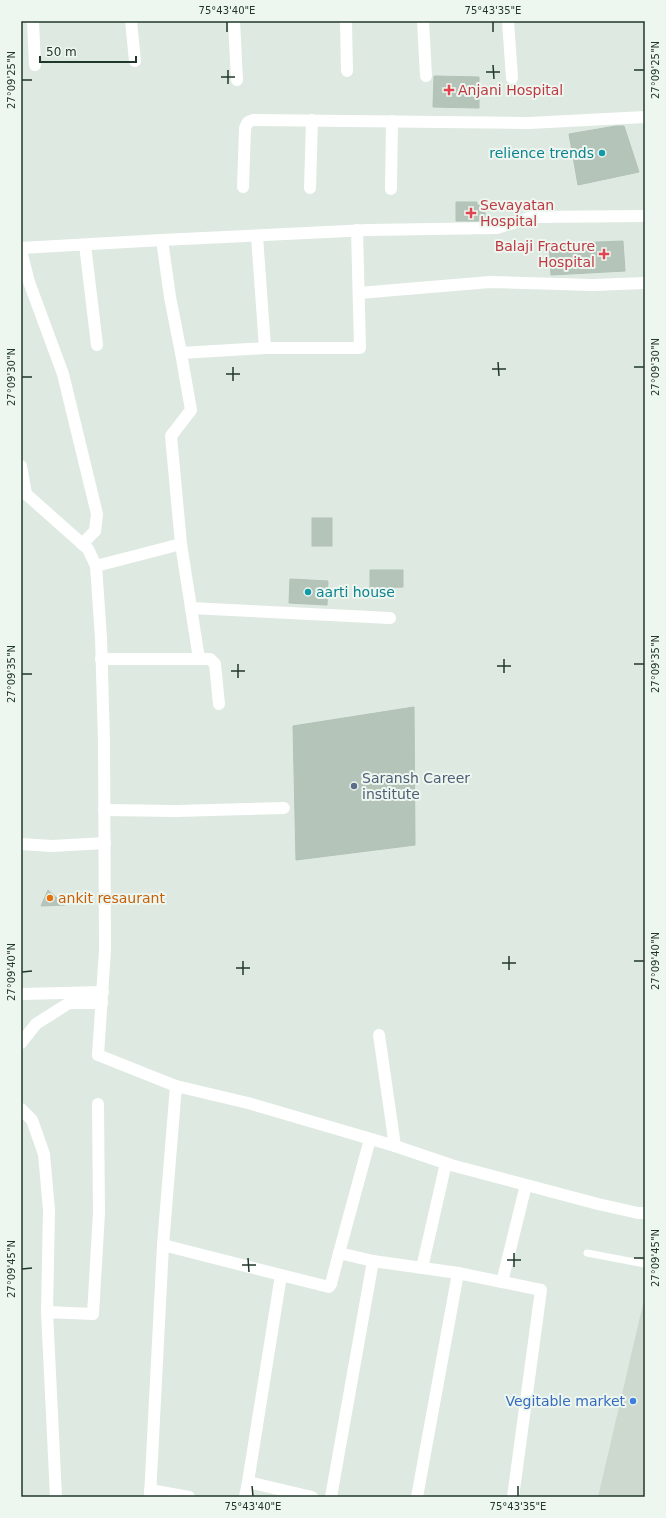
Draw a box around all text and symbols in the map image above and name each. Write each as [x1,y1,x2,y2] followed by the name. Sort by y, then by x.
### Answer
[199,5,255,16] text: 75°43'40"E
[465,5,521,16] text: 75°43'35"E
[40,38,136,64] scale bar
[650,41,661,99] text: 27°09'25"N
[46,45,77,59] text: 50 m
[6,51,17,109] text: 27°09'25"N
[458,82,563,98] place label: Anjani Hospital
[443,84,455,96] marker: Anjani Hospital
[489,145,594,161] place label: relience trends
[597,148,607,158] marker: relience trends
[480,197,554,229] place label: Sevayatan Hospital
[465,207,477,219] marker: Sevayatan Hospital
[495,238,595,270] place label: Balaji Fracture Hospital
[598,248,610,260] marker: Balaji Fracture Hospital
[650,338,661,396] text: 27°09'30"N
[6,348,17,406] text: 27°09'30"N
[316,584,395,600] place label: aarti house
[303,587,313,597] marker: aarti house
[650,635,661,693] text: 27°09'35"N
[6,645,17,703] text: 27°09'35"N
[362,770,470,802] place label: Saransh Career institute
[349,781,359,791] marker: Saransh Career institute
[58,890,165,906] place label: ankit resaurant
[45,893,55,903] marker: ankit resaurant
[650,932,661,990] text: 27°09'40"N
[6,943,17,1001] text: 27°09'40"N
[650,1229,661,1287] text: 27°09'45"N
[6,1240,17,1298] text: 27°09'45"N
[506,1393,625,1409] place label: Vegitable market
[628,1396,638,1406] marker: Vegitable market
[225,1501,281,1512] text: 75°43'40"E
[490,1501,546,1512] text: 75°43'35"E

